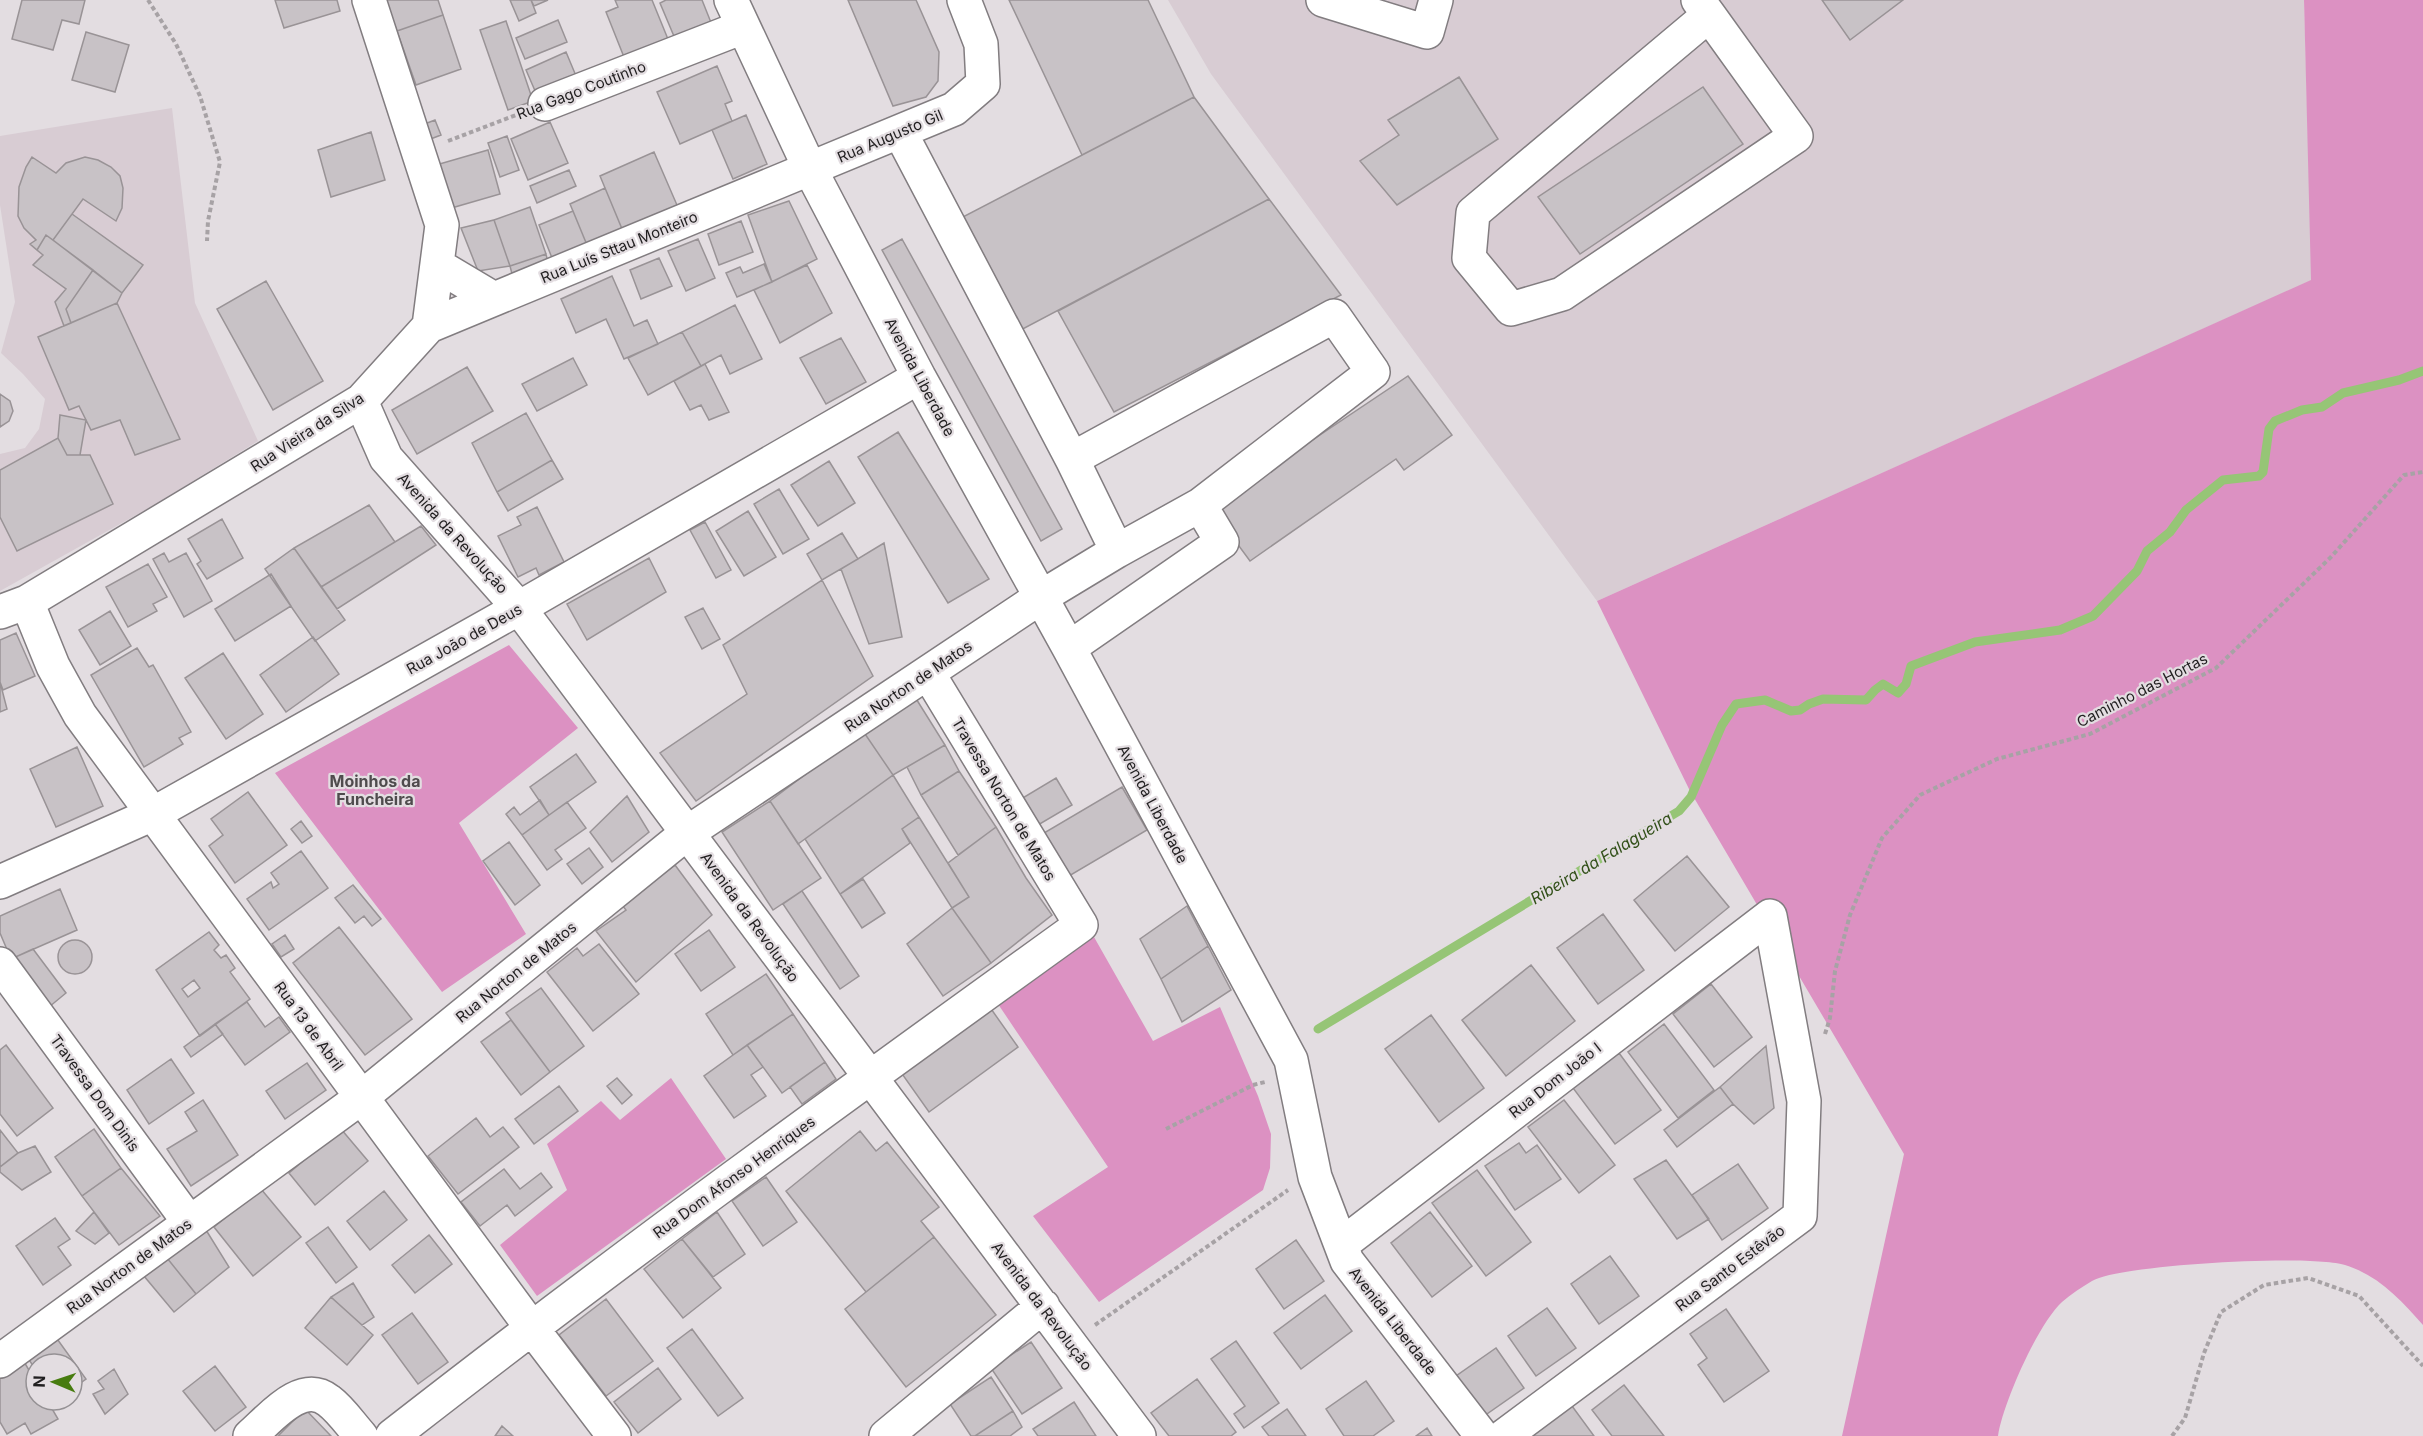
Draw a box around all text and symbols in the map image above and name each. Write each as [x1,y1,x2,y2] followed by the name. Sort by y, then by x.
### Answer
[514,57,648,123] street label: Rua Gago Coutinho
[834,105,946,167] street label: Rua Augusto Gil
[538,207,700,287] street label: Rua Luís Sttau Monteiro
[881,314,959,440] street label: Avenida Liberdade
[247,388,367,476] street label: Rua Vieira da Silva
[394,469,512,597] street label: Avenida da Revolução
[403,599,525,679] street label: Rua João de Deus
[841,636,976,736] street label: Rua Norton de Matos
[2073,649,2211,731] street label: Caminho das Hortas
[948,714,1060,884] street label: Travessa Norton de Matos
[1114,741,1192,867] street label: Avenida Liberdade
[330,771,420,809] district label: Moinhos da Funcheira
[1527,808,1676,908] water label: Ribeira da Falagueira
[696,848,804,986] street label: Avenida da Revolução
[452,917,580,1027] street label: Rua Norton de Matos
[270,978,348,1074] street label: Rua 13 de Abril
[46,1031,144,1155] street label: Travessa Dom Dinis
[1505,1038,1605,1122] street label: Rua Dom João I
[649,1112,819,1242] street label: Rua Dom Afonso Henriques
[63,1214,195,1318] street label: Rua Norton de Matos
[1672,1221,1788,1315] street label: Rua Santo Estêvão
[987,1238,1097,1374] street label: Avenida da Revolução
[1345,1263,1441,1379] street label: Avenida Liberdade
[24,1352,84,1412] north arrow
[29,1375,49,1388] text: N

